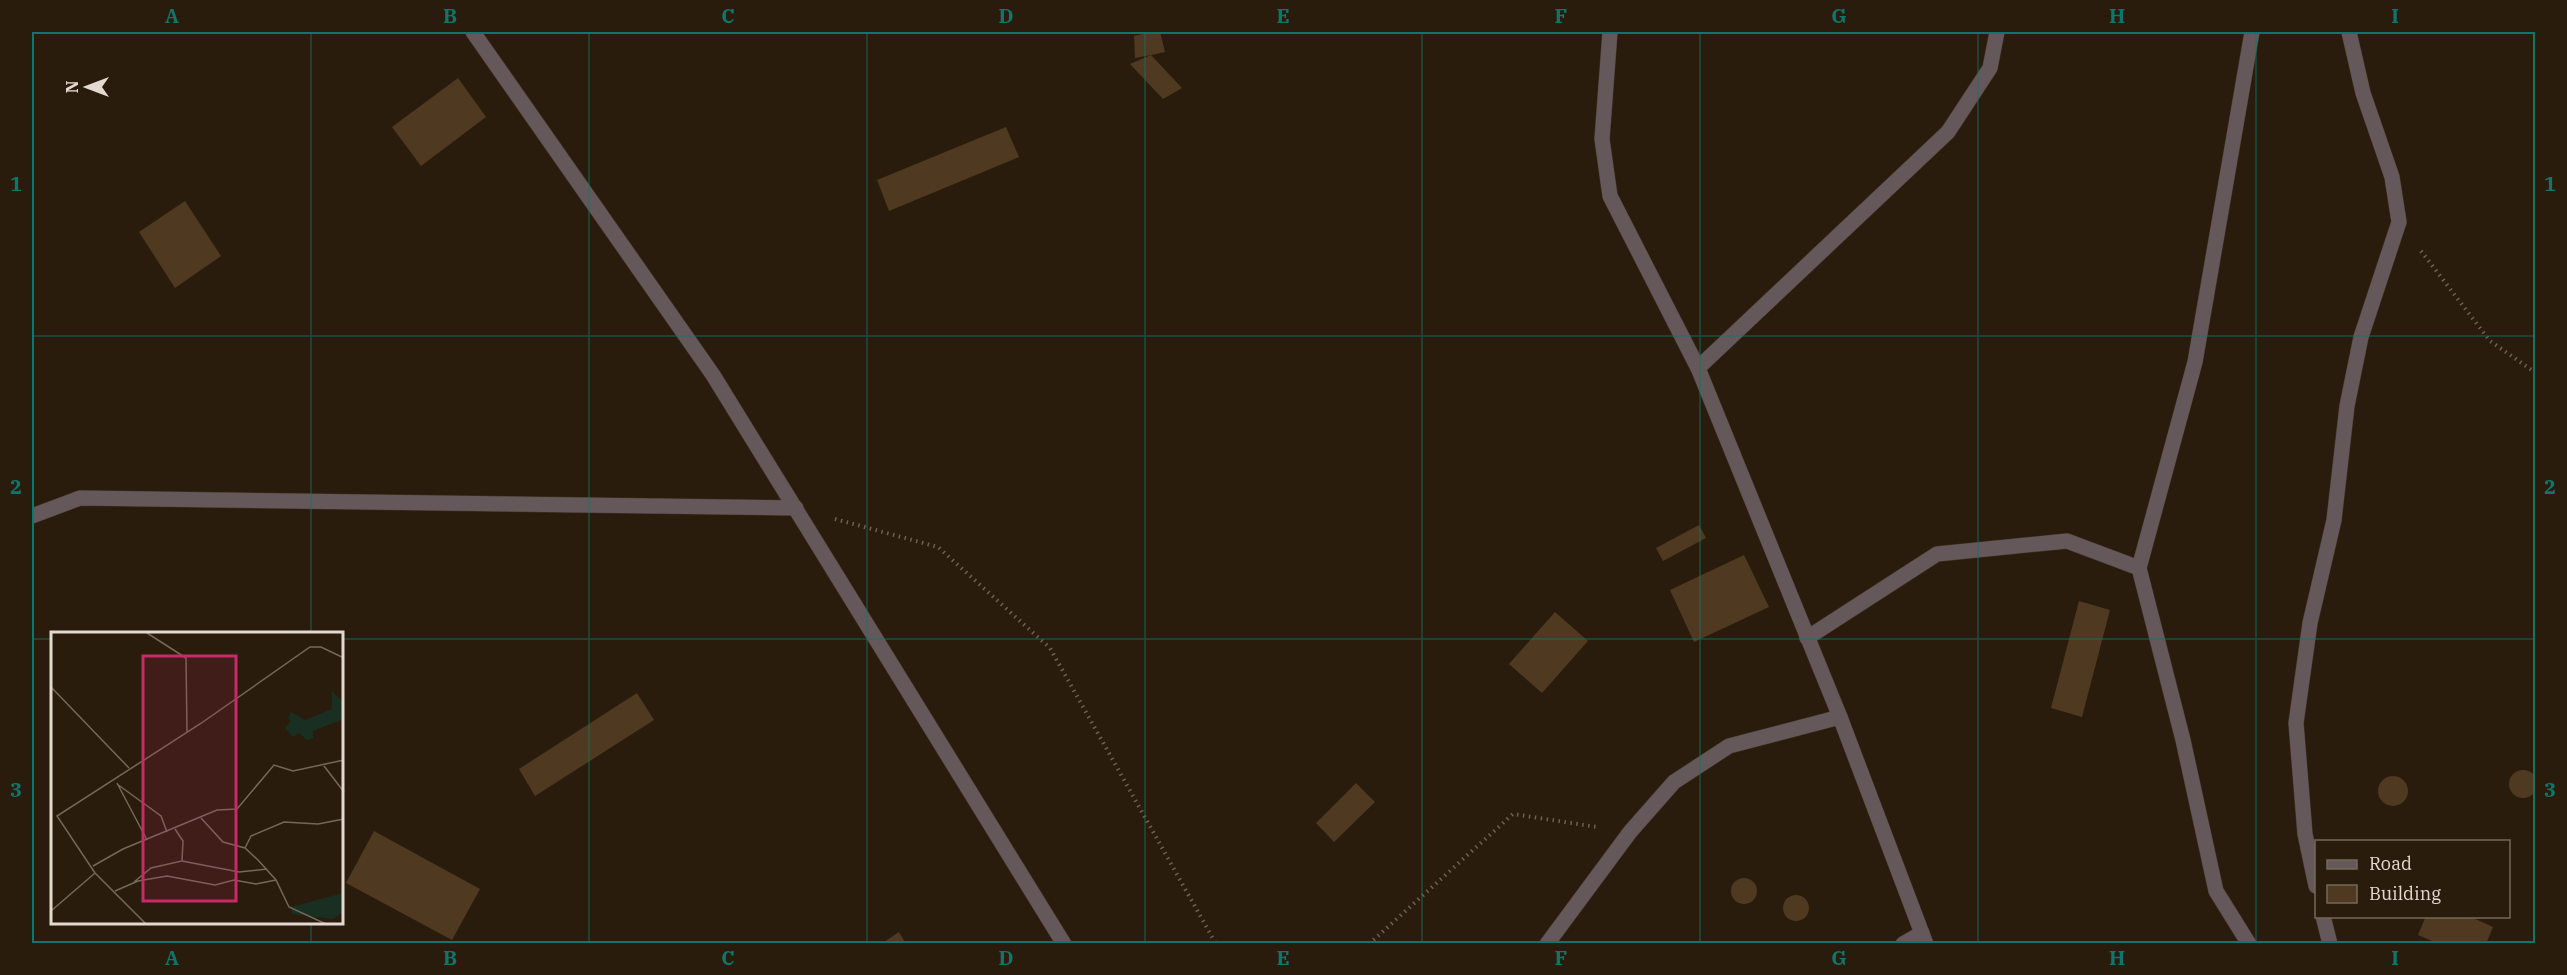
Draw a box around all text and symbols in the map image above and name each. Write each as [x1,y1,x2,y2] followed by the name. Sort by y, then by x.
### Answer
[165,2,179,29] text: A
[443,2,457,29] text: B
[721,2,735,29] text: C
[998,2,1014,29] text: D
[1276,2,1290,29] text: E
[1555,2,1567,29] text: F
[1831,2,1847,29] text: G
[2109,2,2125,29] text: H
[2391,2,2399,29] text: I
[57,57,117,117] north arrow
[62,81,82,93] text: N
[10,170,22,197] text: 1
[2544,170,2556,197] text: 1
[10,473,22,500] text: 2
[2544,473,2556,500] text: 2
[51,632,344,924] inset map
[10,776,22,803] text: 3
[2544,776,2556,803] text: 3
[2315,840,2510,918] legend
[2369,852,2412,875] text: Road
[2369,882,2441,905] text: Building
[165,944,179,971] text: A
[443,944,457,971] text: B
[721,944,735,971] text: C
[998,944,1014,971] text: D
[1276,944,1290,971] text: E
[1555,944,1567,971] text: F
[1831,944,1847,971] text: G
[2109,944,2125,971] text: H
[2391,944,2399,971] text: I

